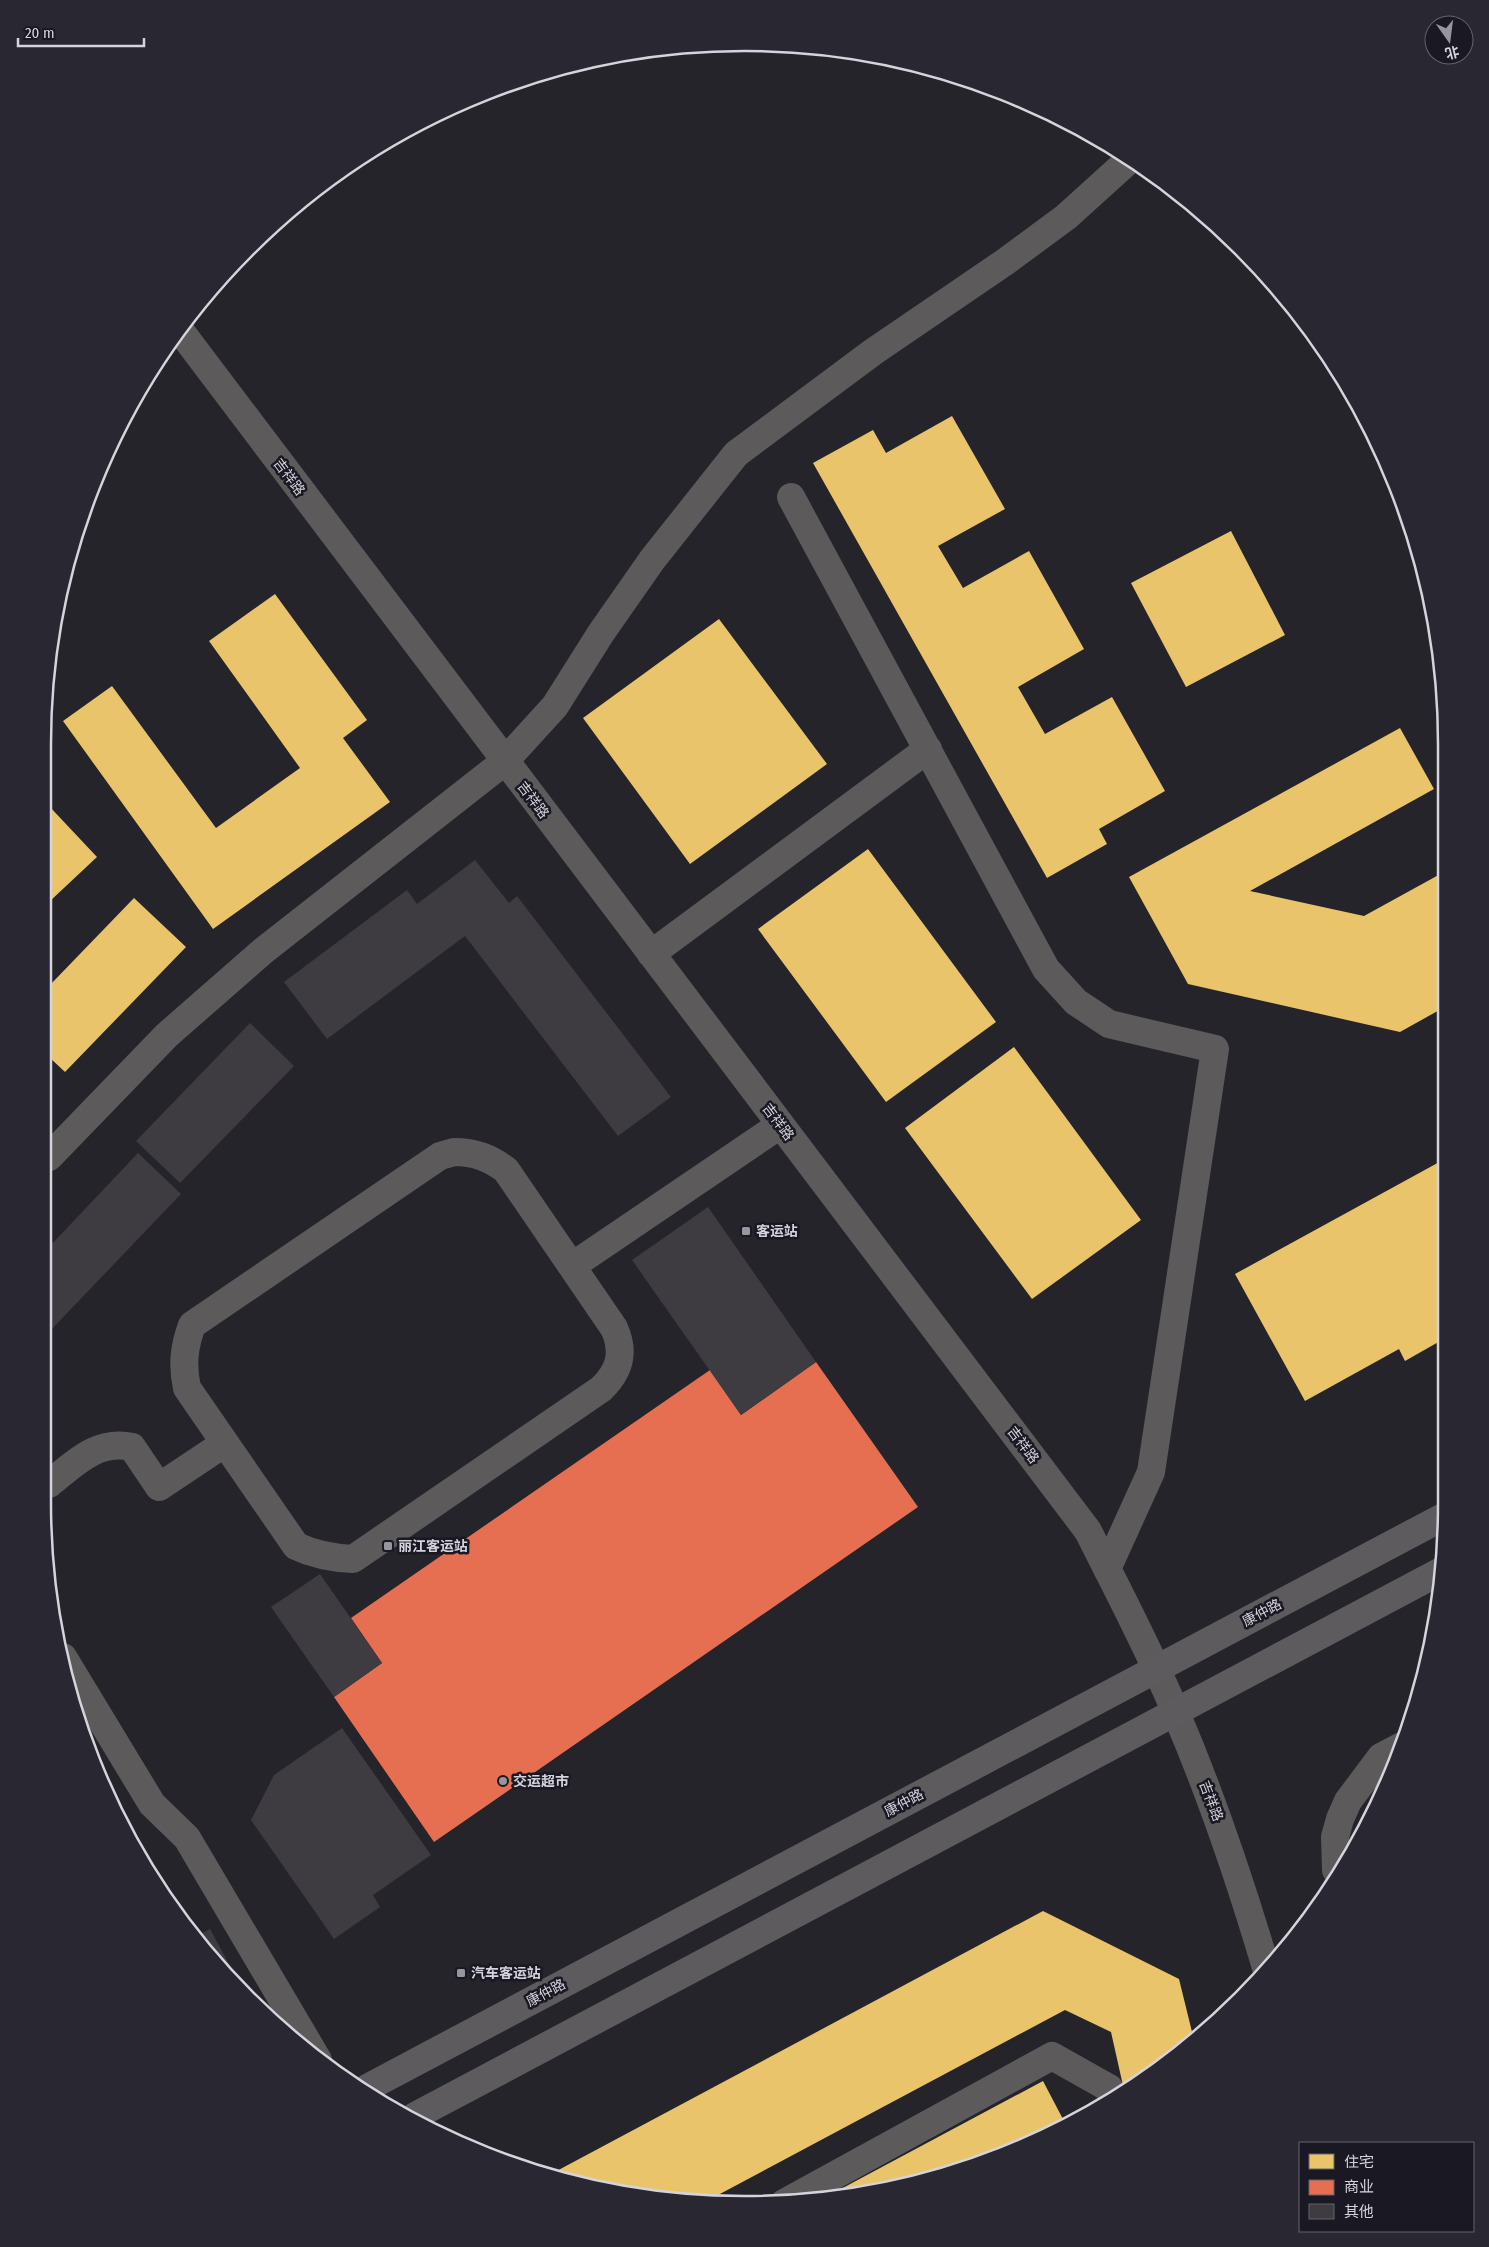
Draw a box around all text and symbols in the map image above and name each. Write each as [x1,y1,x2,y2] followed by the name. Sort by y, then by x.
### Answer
[18,15,144,47] scale bar
[1424,15,1474,65] north arrow
[25,24,55,42] text: 20 m
[1443,42,1461,62] text: 北
[270,455,308,499] street label: 吉祥路
[514,778,552,822] street label: 吉祥路
[759,1100,797,1144] street label: 吉祥路
[756,1223,798,1240] place label: 客运站
[740,1225,752,1237] marker: 客运站
[1004,1423,1042,1467] street label: 吉祥路
[398,1538,468,1555] place label: 丽江客运站
[382,1540,394,1552] marker: 丽江客运站
[1239,1596,1285,1630] street label: 康仲路
[513,1773,569,1790] place label: 交运超市
[497,1775,509,1787] marker: 交运超市
[1196,1778,1226,1824] street label: 吉祥路
[881,1786,927,1820] street label: 康仲路
[471,1965,541,1982] place label: 汽车客运站
[455,1967,467,1979] marker: 汽车客运站
[523,1976,569,2010] street label: 康仲路
[1299,2142,1474,2232] legend
[1344,2153,1374,2171] text: 住宅
[1344,2178,1374,2196] text: 商业
[1344,2203,1374,2221] text: 其他

